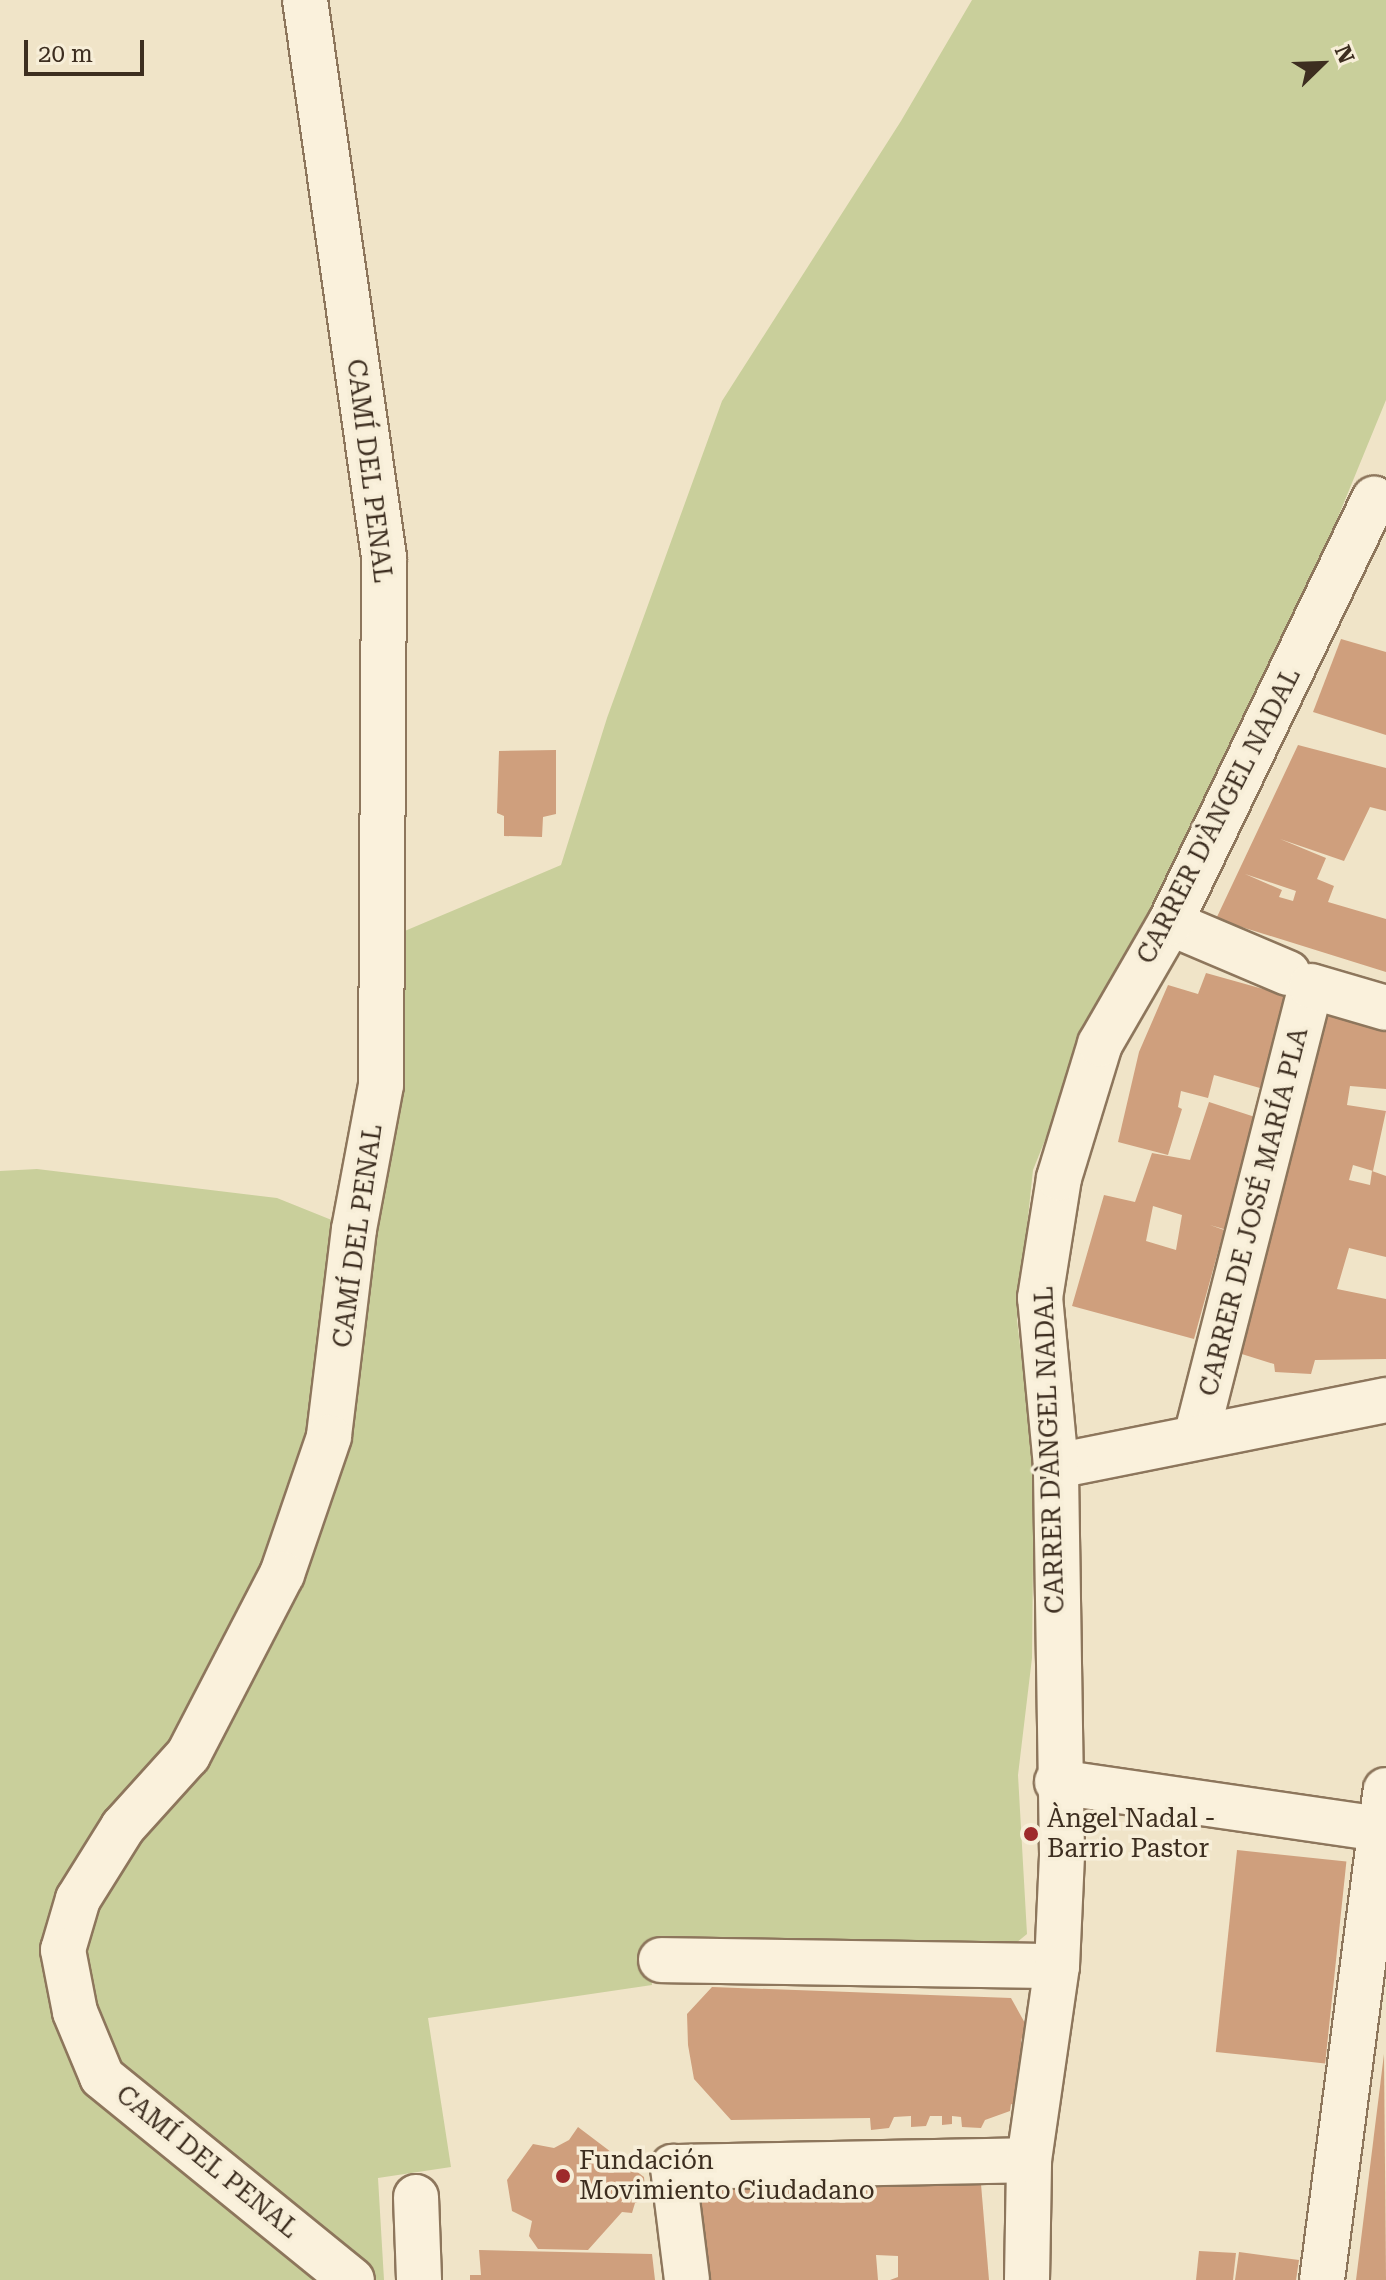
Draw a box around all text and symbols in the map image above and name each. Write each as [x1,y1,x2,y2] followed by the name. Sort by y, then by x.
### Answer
[28,24,148,74] scale bar
[1282,24,1362,104] north arrow
[38,40,93,68] text: 20 m
[1330,42,1359,67] text: N
[340,357,398,585] street label: CAMÍ DEL PENAL
[1131,663,1307,969] street label: CARRER D'ÀNGEL NADAL
[1193,1025,1315,1399] street label: CARRER DE JOSÉ MARÍA PLA
[327,1122,389,1350] street label: CAMÍ DEL PENAL
[1029,1286,1071,1614] street label: CARRER D'ÀNGEL NADAL
[1047,1803,1216,1864] place label: Àngel Nadal - Barrio Pastor
[1022,1825,1040,1843] marker: Àngel Nadal - Barrio Pastor
[110,2079,304,2245] street label: CAMÍ DEL PENAL
[579,2145,875,2206] place label: Fundación Movimiento Ciudadano
[554,2167,572,2185] marker: Fundación Movimiento Ciudadano

